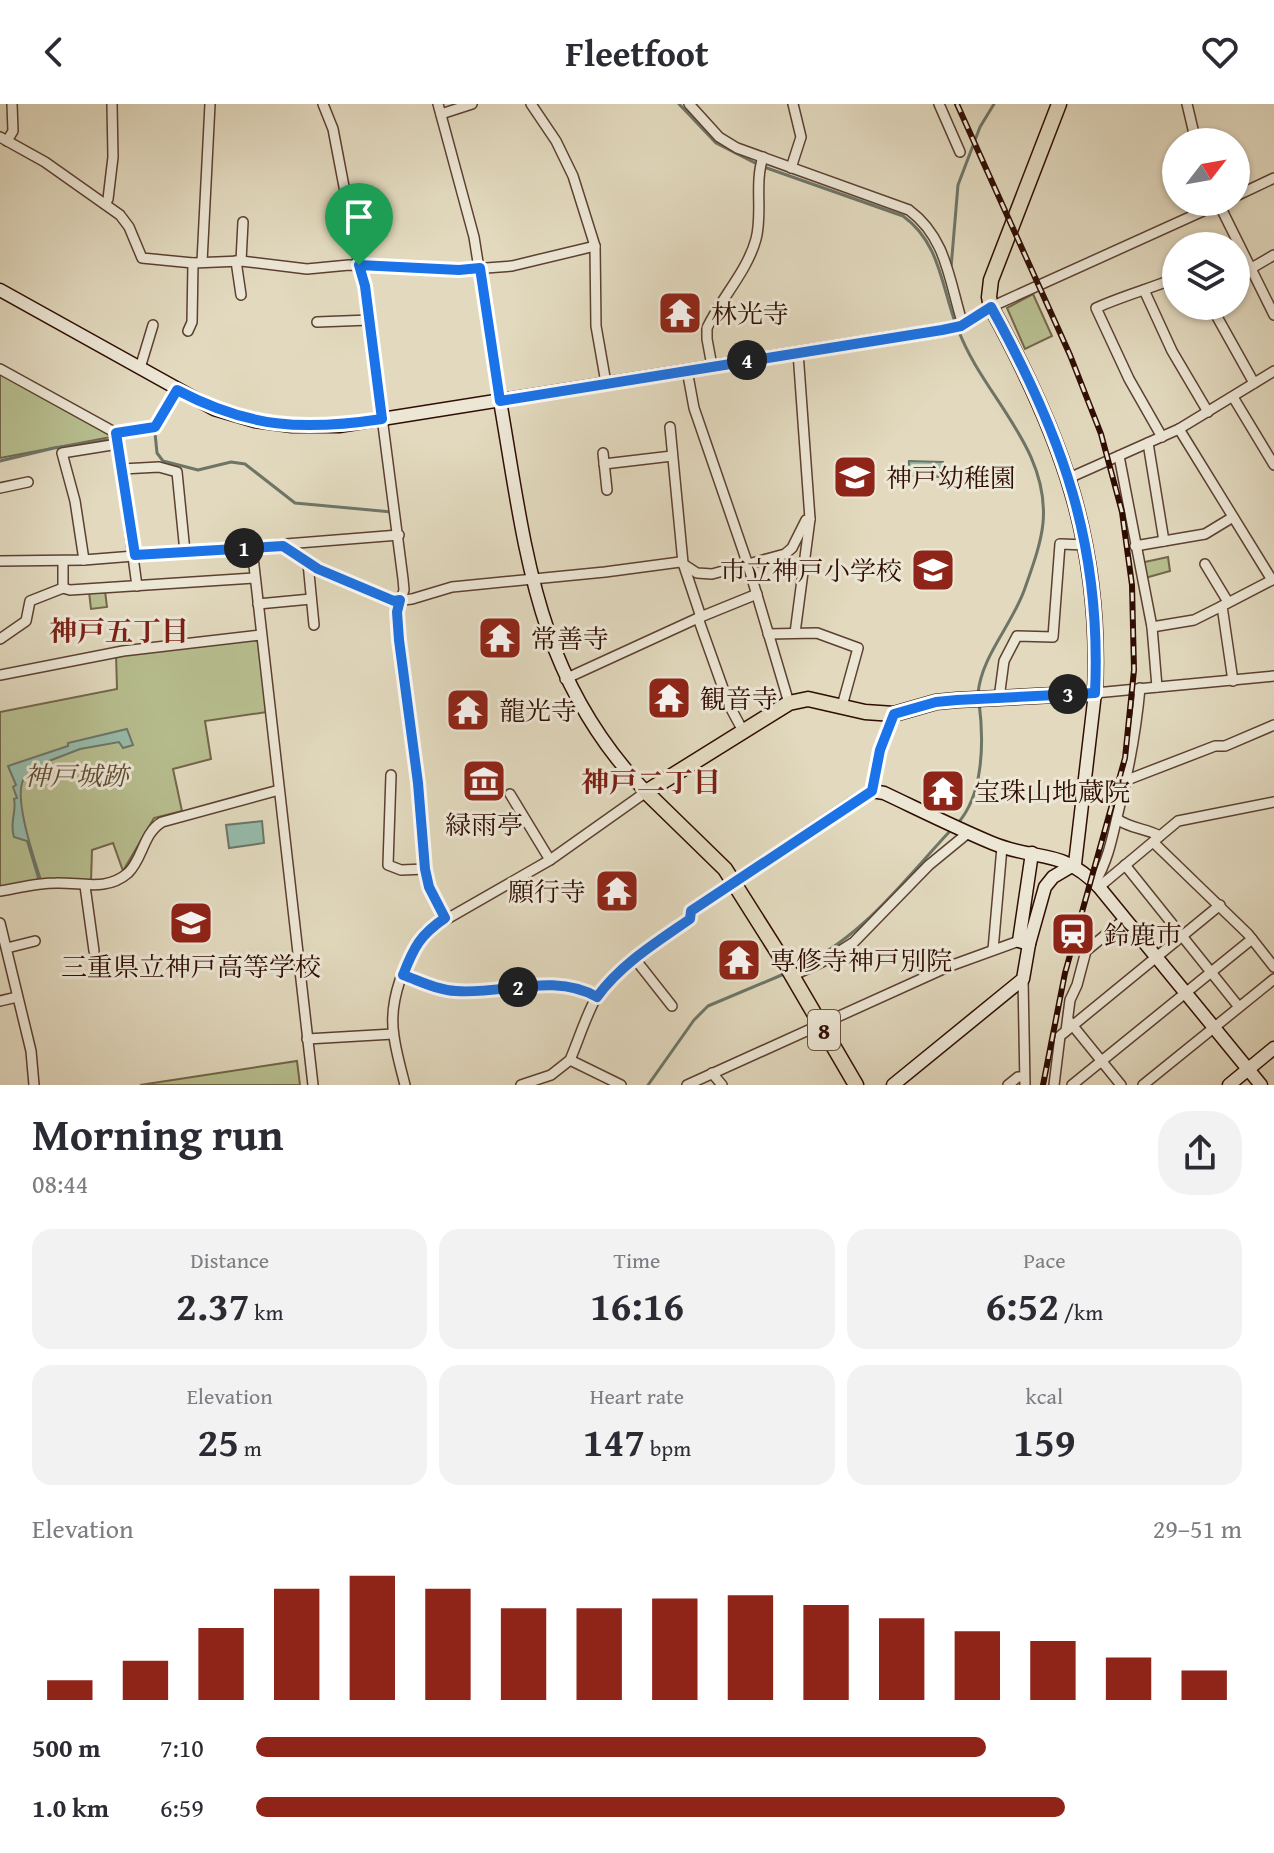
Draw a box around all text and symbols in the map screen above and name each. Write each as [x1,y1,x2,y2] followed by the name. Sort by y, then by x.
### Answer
[565,26,709,79] text: Fleetfoot
[32,30,76,74] icon: back
[1198,30,1242,74] icon: heart
[1162,128,1250,216] north arrow
[1162,128,1250,320] map controls
[325,183,393,265] pin
[337,195,381,239] icon: arrive
[1162,232,1250,320] button: layers
[656,289,704,337] temple icon: 林光寺
[711,294,789,333] place label: 林光寺
[727,340,767,380] pin: 4
[741,344,753,376] text: 4
[831,453,879,501] school or university icon: 神戸幼稚園
[886,458,1016,497] place label: 神戸幼稚園
[224,528,264,568] pin: 1
[238,532,250,564] text: 1
[909,546,957,594] school or university icon: 市立神戸小学校
[720,551,902,590] place label: 市立神戸小学校
[49,610,189,651] district label: 神戸五丁目
[476,614,524,662] temple icon: 常善寺
[531,619,609,658] place label: 常善寺
[645,674,693,722] temple icon: 観音寺
[1048,674,1088,714] pin: 3
[1062,678,1074,710] text: 3
[700,679,778,718] place label: 観音寺
[444,686,492,734] temple icon: 龍光寺
[499,691,577,730] place label: 龍光寺
[24,756,132,795] park label: 神戸城跡
[460,757,508,805] museum icon: 緑雨亭
[581,761,721,802] district label: 神戸二丁目
[919,767,967,815] temple icon: 宝珠山地蔵院
[974,772,1130,811] place label: 宝珠山地蔵院
[445,805,523,844] place label: 緑雨亭
[593,867,641,915] temple icon: 願行寺
[508,872,586,911] place label: 願行寺
[167,899,215,947] school or university icon: 三重県立神戸高等学校
[1049,910,1097,958] station icon: 鈴鹿市
[1104,915,1182,954] place label: 鈴鹿市
[715,936,763,984] temple icon: 専修寺神戸別院
[770,941,952,980] place label: 専修寺神戸別院
[61,947,321,986] place label: 三重県立神戸高等学校
[498,967,538,1007] pin: 2
[512,971,524,1003] text: 2
[808,1010,840,1050] road number: 8
[32,1102,283,1166] text: Morning run
[1158,1111,1242,1195] button: share
[32,1164,88,1203] text: 08:44
[190,1244,269,1276] text: Distance
[614,1244,660,1276] text: Time
[1023,1244,1065,1276] text: Pace
[176,1276,249,1335] text: 2.37
[590,1276,684,1335] text: 16:16
[985,1276,1059,1335] text: 6:52
[249,1296,283,1328] text: km
[1059,1296,1103,1328] text: /km
[187,1380,273,1412] text: Elevation
[590,1380,684,1412] text: Heart rate
[1026,1380,1063,1412] text: kcal
[198,1412,239,1471] text: 25
[583,1412,645,1471] text: 147
[1013,1412,1075,1471] text: 159
[239,1432,262,1464] text: m
[645,1432,691,1464] text: bpm
[32,1509,134,1548] text: Elevation
[1153,1509,1242,1548] text: 29–51 m
[32,1728,100,1767] text: 500 m
[160,1728,204,1767] text: 7:10
[32,1788,109,1827] text: 1.0 km
[160,1788,204,1827] text: 6:59

